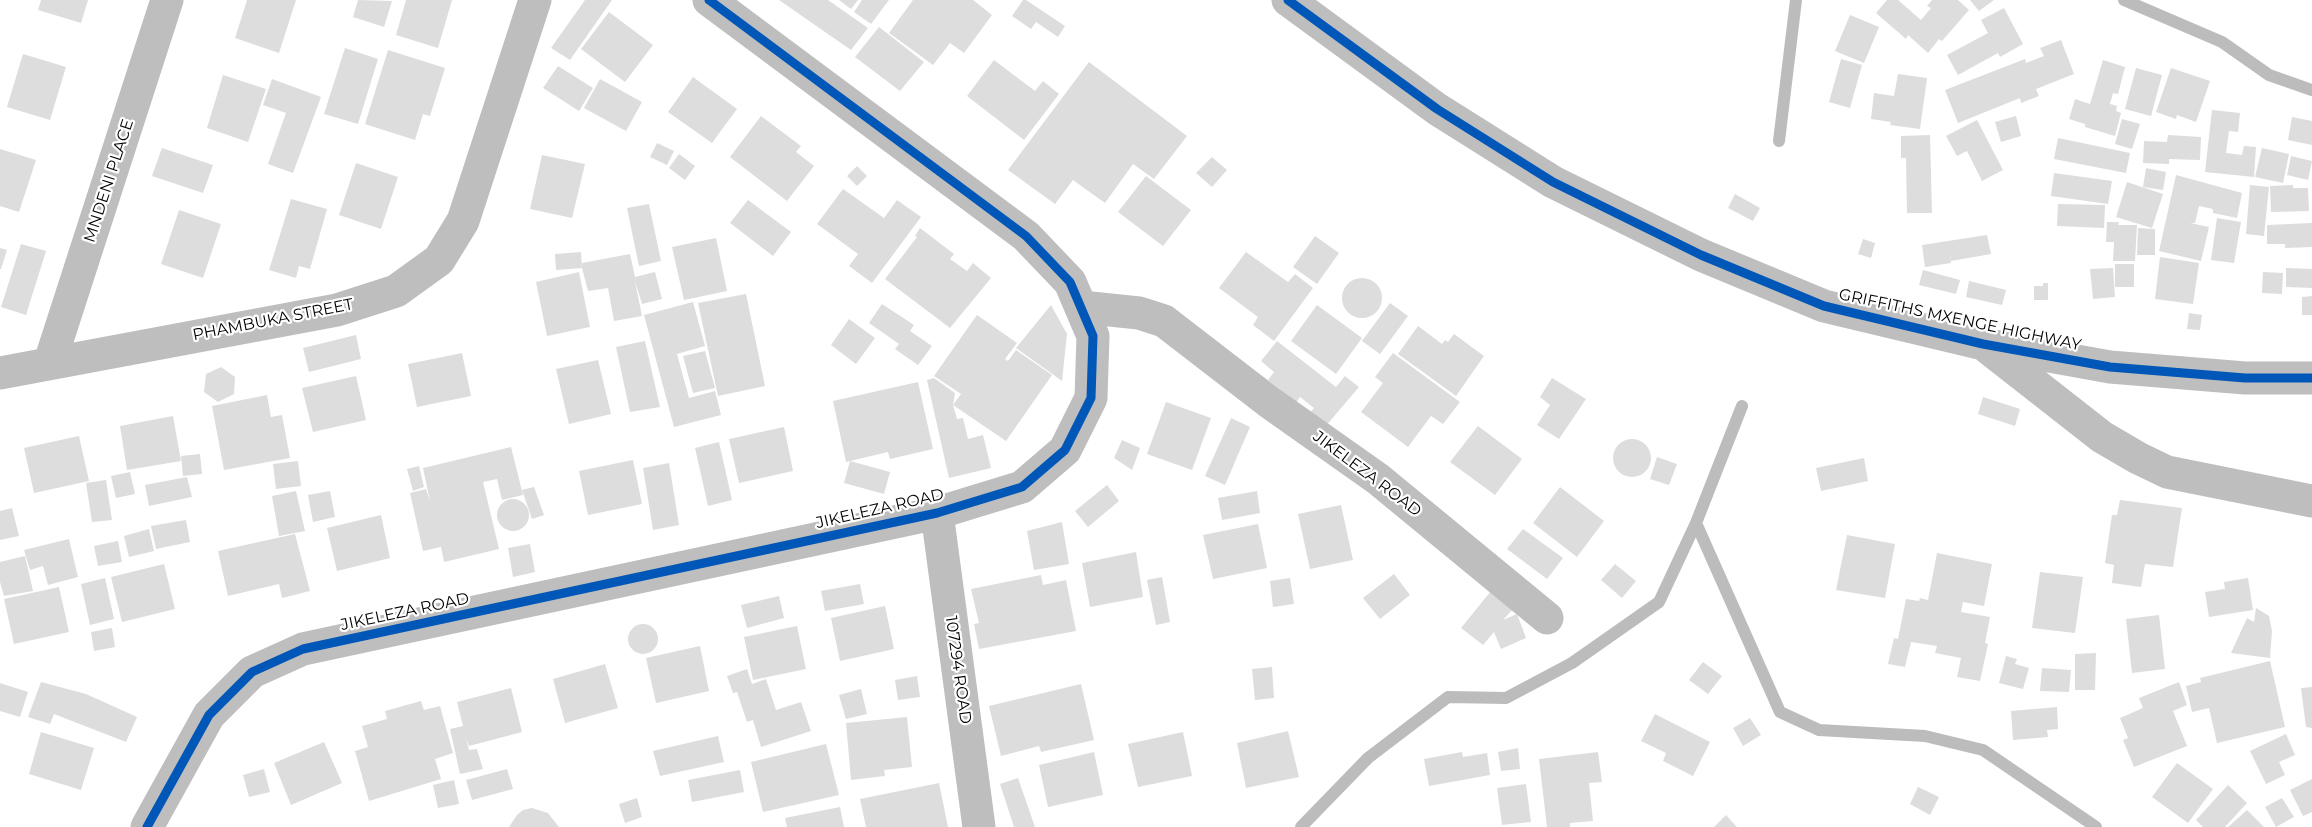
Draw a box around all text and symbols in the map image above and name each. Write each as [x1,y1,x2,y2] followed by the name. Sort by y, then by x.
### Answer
[80,117,138,245] street label: MNDENI PLACE
[1837,285,2083,355] street label: GRIFFITHS MXENGE HIGHWAY
[191,295,355,345] street label: PHAMBUKA STREET
[1309,427,1425,521] street label: JIKELEZA ROAD
[814,485,946,533] street label: JIKELEZA ROAD
[339,589,471,635] street label: JIKELEZA ROAD
[941,615,975,725] street label: 107294 ROAD

